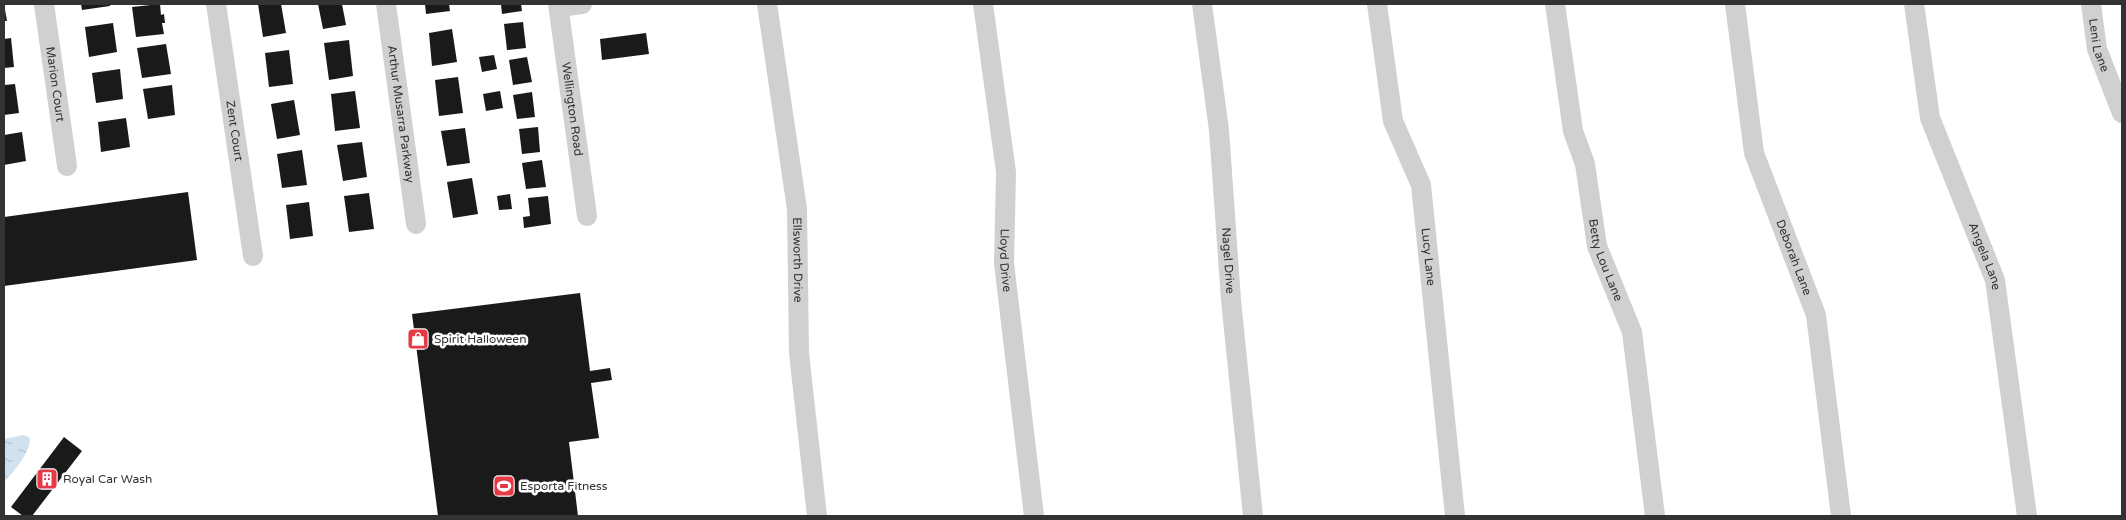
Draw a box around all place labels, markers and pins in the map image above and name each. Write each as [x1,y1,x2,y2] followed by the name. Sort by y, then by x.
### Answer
[406,327,430,351] shop icon: Spirit Halloween
[434,332,526,346] place label: Spirit Halloween
[35,467,59,491] building icon: Royal Car Wash
[63,472,152,486] place label: Royal Car Wash
[492,474,516,498] sports icon: Esporta Fitness
[520,479,608,493] place label: Esporta Fitness

